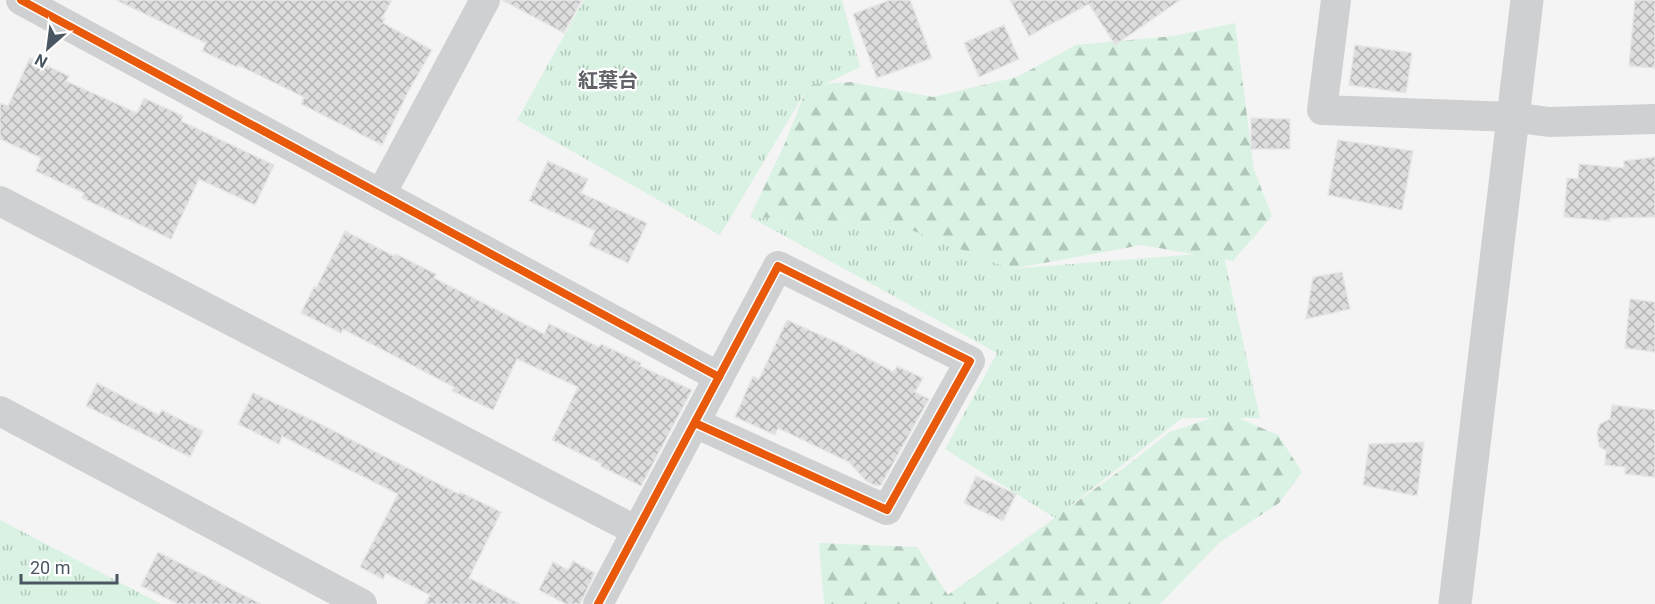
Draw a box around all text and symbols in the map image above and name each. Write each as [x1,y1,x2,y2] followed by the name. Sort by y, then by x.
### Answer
[18,18,78,78] north arrow
[32,50,51,72] text: N
[578,68,638,92] district label: 紅葉台
[21,547,117,585] scale bar
[30,557,70,578] text: 20 m

